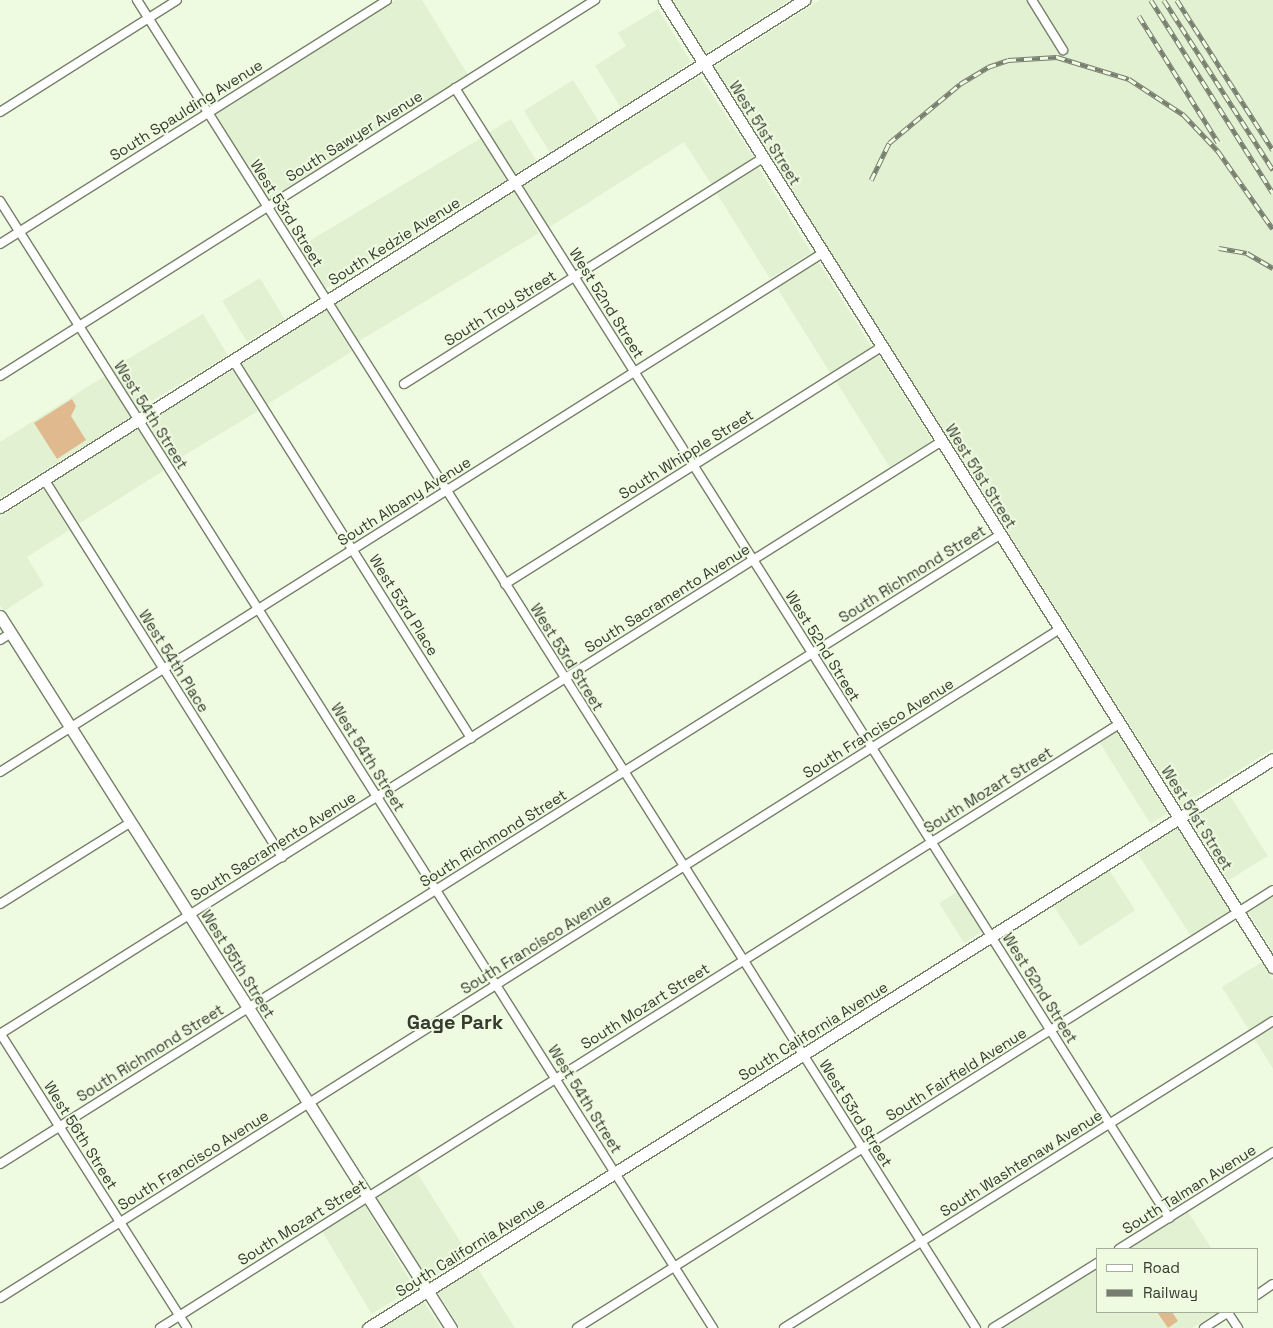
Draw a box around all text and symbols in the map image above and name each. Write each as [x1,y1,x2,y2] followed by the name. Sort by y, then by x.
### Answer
[106,56,266,164] street label: South Spaulding Avenue
[726,77,804,189] street label: West 51st Street
[282,87,426,185] street label: South Sawyer Avenue
[247,156,327,270] street label: West 53rd Street
[325,193,463,289] street label: South Kedzie Avenue
[566,244,648,362] street label: West 52nd Street
[441,266,559,350] street label: South Troy Street
[110,357,192,473] street label: West 54th Street
[615,405,757,503] street label: South Whipple Street
[942,420,1020,532] street label: West 51st Street
[334,453,474,549] street label: South Albany Avenue
[835,521,989,627] street label: South Richmond Street
[581,540,753,656] street label: South Sacramento Avenue
[366,551,442,659] street label: West 53rd Place
[782,587,864,705] street label: West 52nd Street
[527,600,607,714] street label: West 53rd Street
[135,606,213,716] street label: West 54th Place
[799,674,957,782] street label: South Francisco Avenue
[327,699,409,815] street label: West 54th Street
[920,743,1056,837] street label: South Mozart Street
[1158,762,1236,874] street label: West 51st Street
[416,785,570,891] street label: South Richmond Street
[187,788,359,904] street label: South Sacramento Avenue
[457,890,615,998] street label: South Francisco Avenue
[197,907,279,1021] street label: West 55th Street
[999,929,1081,1047] street label: West 52nd Street
[577,959,713,1053] street label: South Mozart Street
[735,978,891,1084] street label: South California Avenue
[73,1000,227,1106] street label: South Richmond Street
[407,1010,503,1034] district label: Gage Park
[882,1023,1030,1125] street label: South Fairfield Avenue
[544,1041,626,1157] street label: West 54th Street
[816,1056,896,1170] street label: West 53rd Street
[40,1078,122,1192] street label: West 56th Street
[114,1106,272,1214] street label: South Francisco Avenue
[936,1106,1106,1220] street label: South Washtenaw Avenue
[1119,1140,1259,1238] street label: South Talman Avenue
[234,1175,370,1269] street label: South Mozart Street
[392,1194,548,1300] street label: South California Avenue
[1096,1248,1258,1313] legend
[1143,1258,1180,1277] text: Road
[1143,1283,1198,1302] text: Railway

